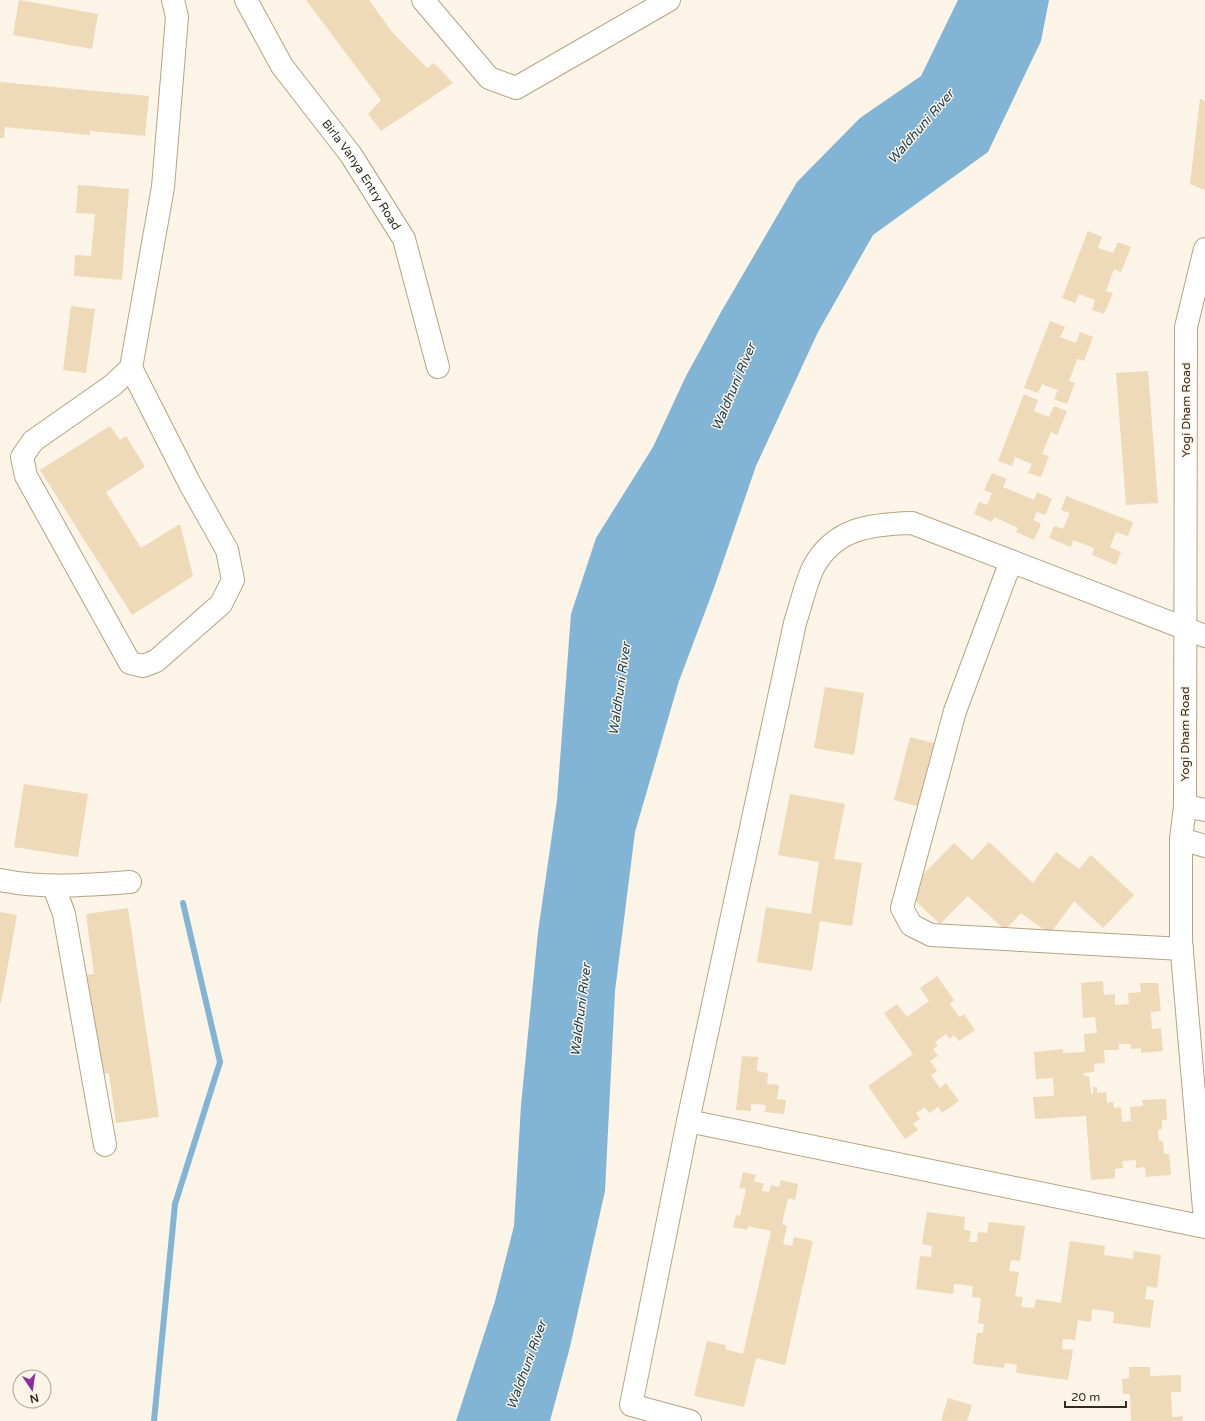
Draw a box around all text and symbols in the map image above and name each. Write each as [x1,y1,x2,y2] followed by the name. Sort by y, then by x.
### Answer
[884,85,959,167] water label: Waldhuni River
[319,117,404,233] street label: Birla Vanya Entry Road
[708,339,760,433] water label: Waldhuni River
[1179,363,1193,458] street label: Yogi Dham Road
[606,640,635,736] water label: Waldhuni River
[1178,687,1192,782] street label: Yogi Dham Road
[567,961,595,1057] water label: Waldhuni River
[504,1317,551,1412] water label: Waldhuni River
[12,1369,52,1409] north arrow
[1065,1383,1126,1409] scale bar
[1071,1390,1100,1404] text: 20 m
[28,1391,40,1406] text: N

